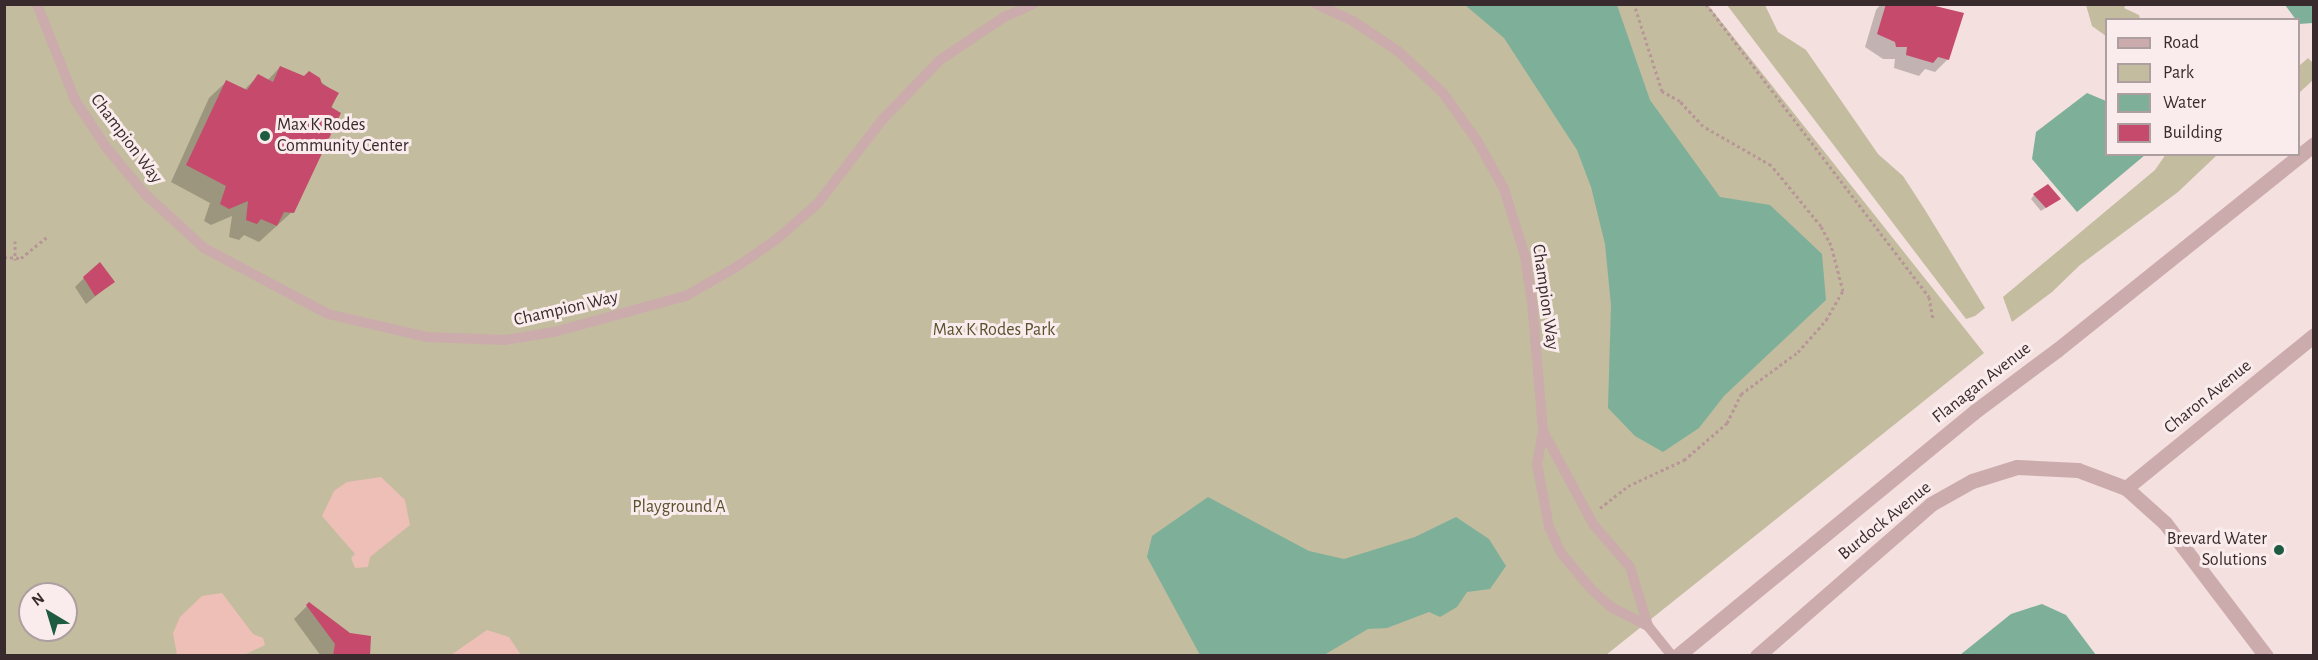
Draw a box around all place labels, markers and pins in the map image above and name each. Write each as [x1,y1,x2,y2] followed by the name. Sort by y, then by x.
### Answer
[277,115,409,158] place label: Max K Rodes Community Center
[258,129,272,143] marker: Max K Rodes Community Center
[2167,529,2267,572] place label: Brevard Water Solutions
[2272,543,2286,557] marker: Brevard Water Solutions

